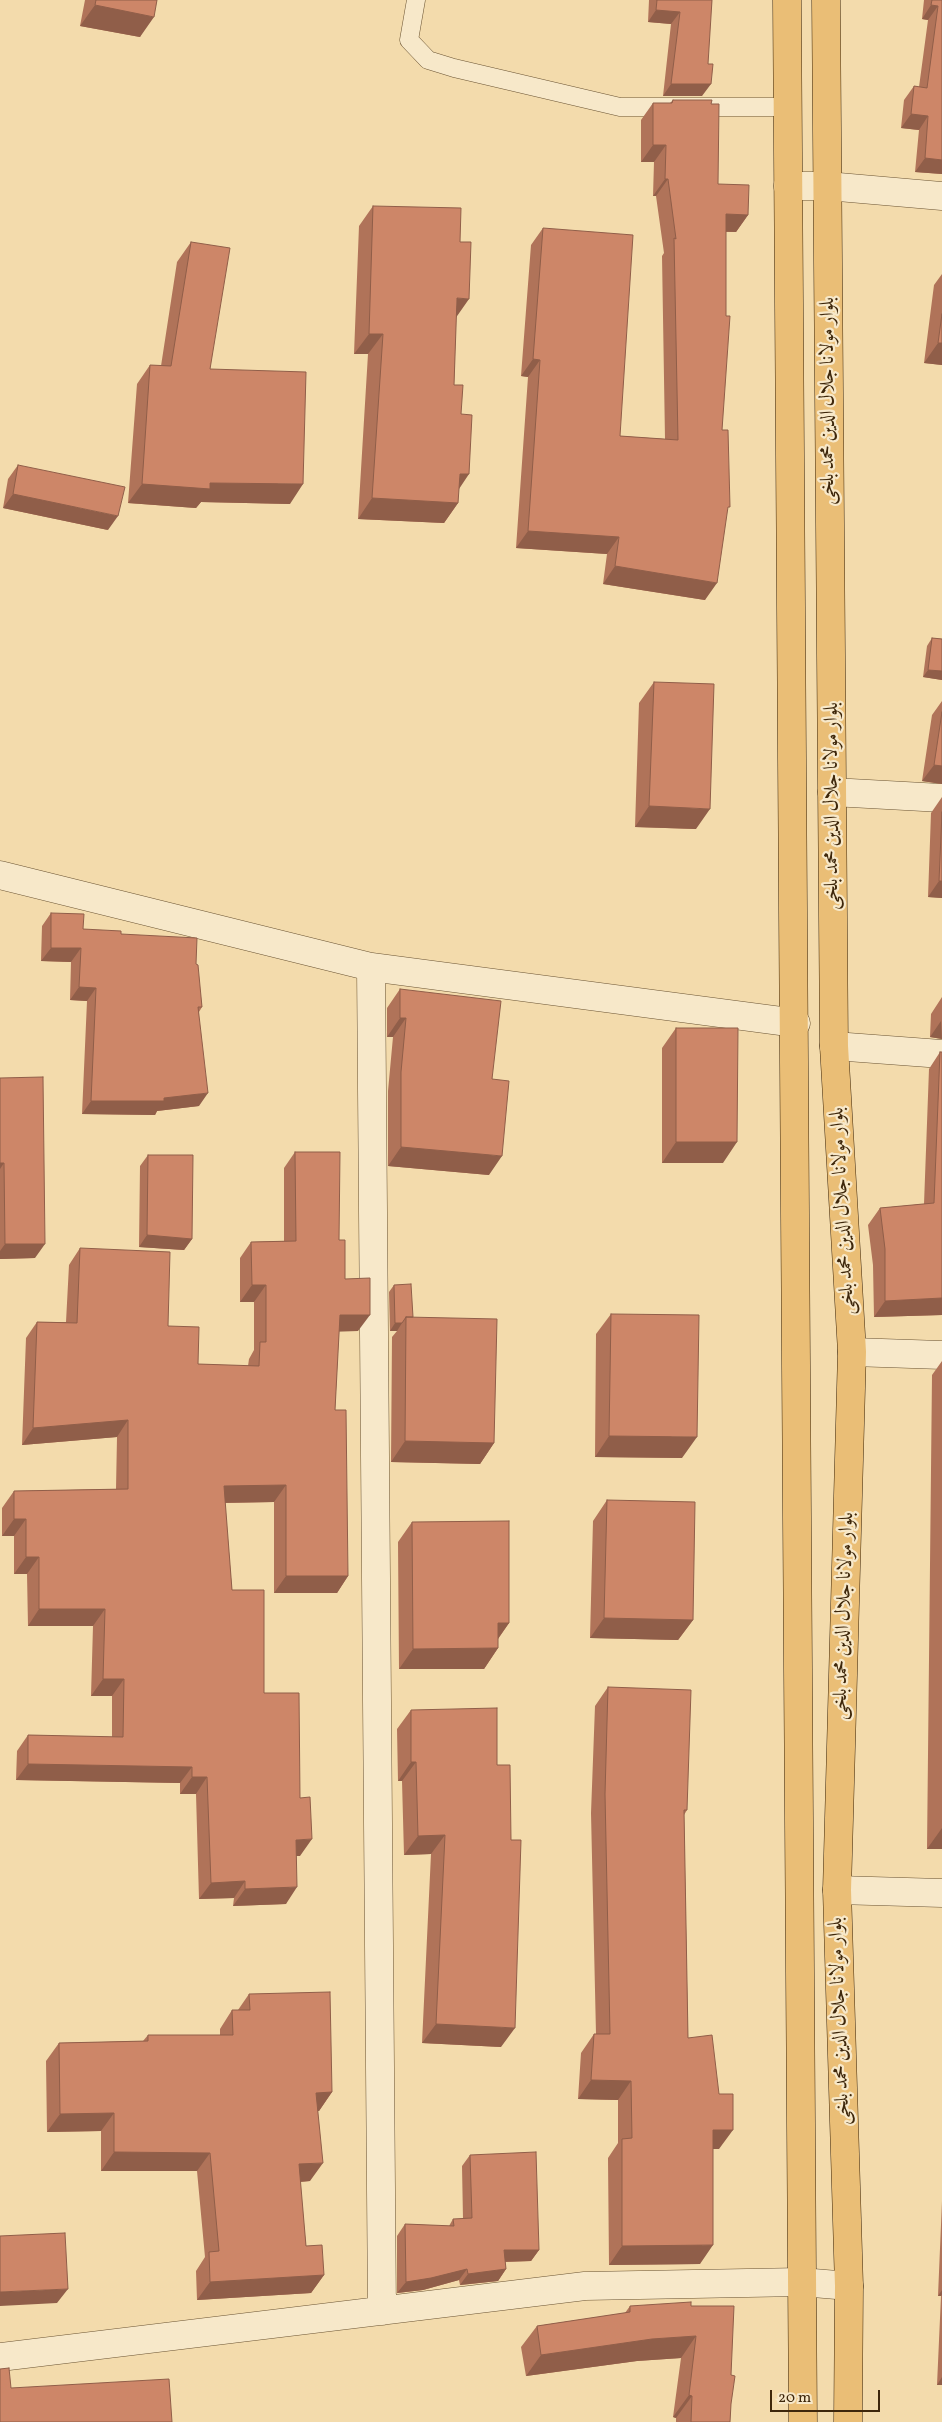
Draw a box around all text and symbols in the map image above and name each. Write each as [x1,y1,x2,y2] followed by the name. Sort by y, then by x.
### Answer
[817,297,841,505] street label: بلوار مولانا جلال الدین محمد بلخی
[821,702,845,910] street label: بلوار مولانا جلال الدین محمد بلخی
[827,1106,861,1316] street label: بلوار مولانا جلال الدین محمد بلخی
[829,1512,861,1720] street label: بلوار مولانا جلال الدین محمد بلخی
[825,1917,857,2125] street label: بلوار مولانا جلال الدین محمد بلخی
[772,2380,882,2412] scale bar
[778,2388,811,2409] text: 20 m

